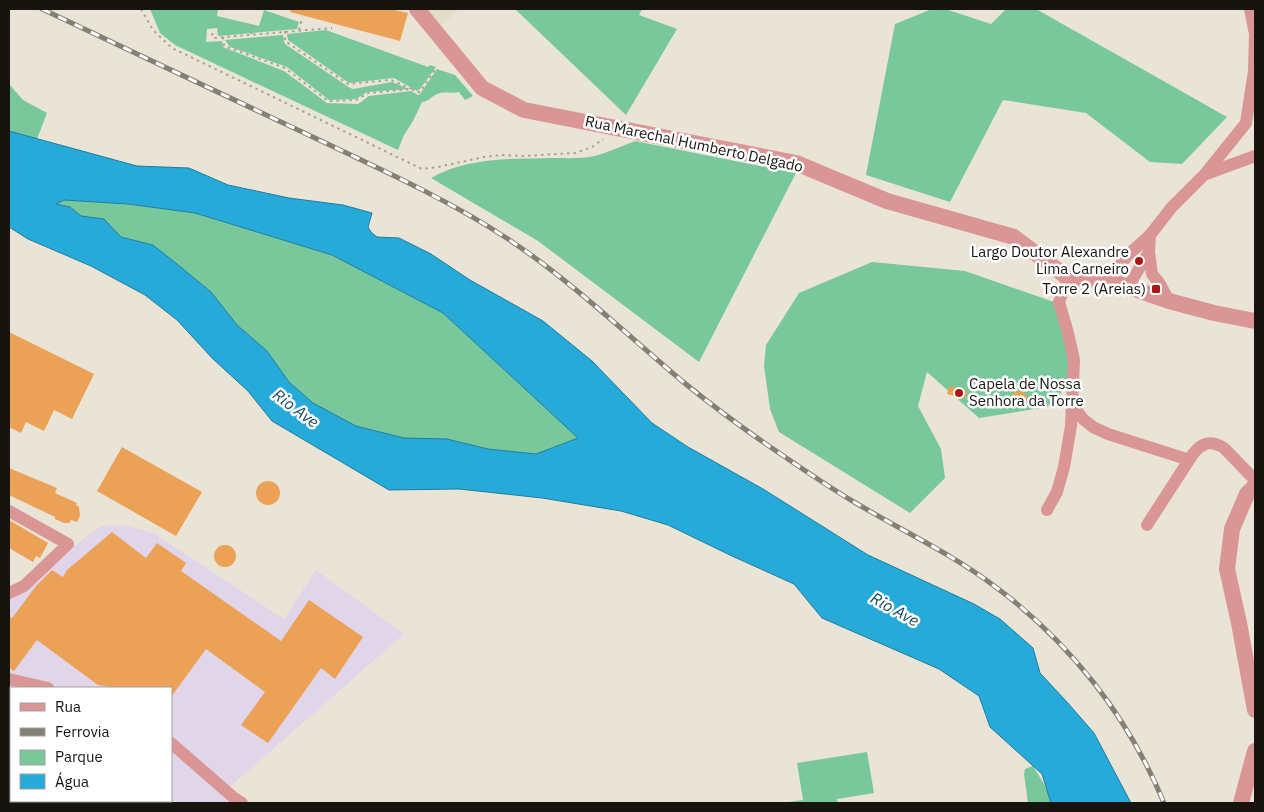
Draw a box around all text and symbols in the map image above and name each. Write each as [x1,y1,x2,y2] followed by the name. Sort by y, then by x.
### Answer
[583,111,805,176] street label: Rua Marechal Humberto Delgado
[971,242,1129,278] place label: Largo Doutor Alexandre Lima Carneiro
[1133,255,1145,267] marker: Largo Doutor Alexandre Lima Carneiro
[1042,279,1146,298] place label: Torre 2 (Areias)
[1150,283,1162,295] marker: Torre 2 (Areias)
[969,374,1084,410] place label: Capela de Nossa Senhora da Torre
[269,384,323,432] water label: Rio Ave
[953,387,965,399] marker: Capela de Nossa Senhora da Torre
[867,588,923,630] water label: Rio Ave
[10,687,172,802] legend
[55,697,81,716] text: Rua
[55,722,110,741] text: Ferrovia
[55,747,103,766] text: Parque
[55,772,89,791] text: Água

